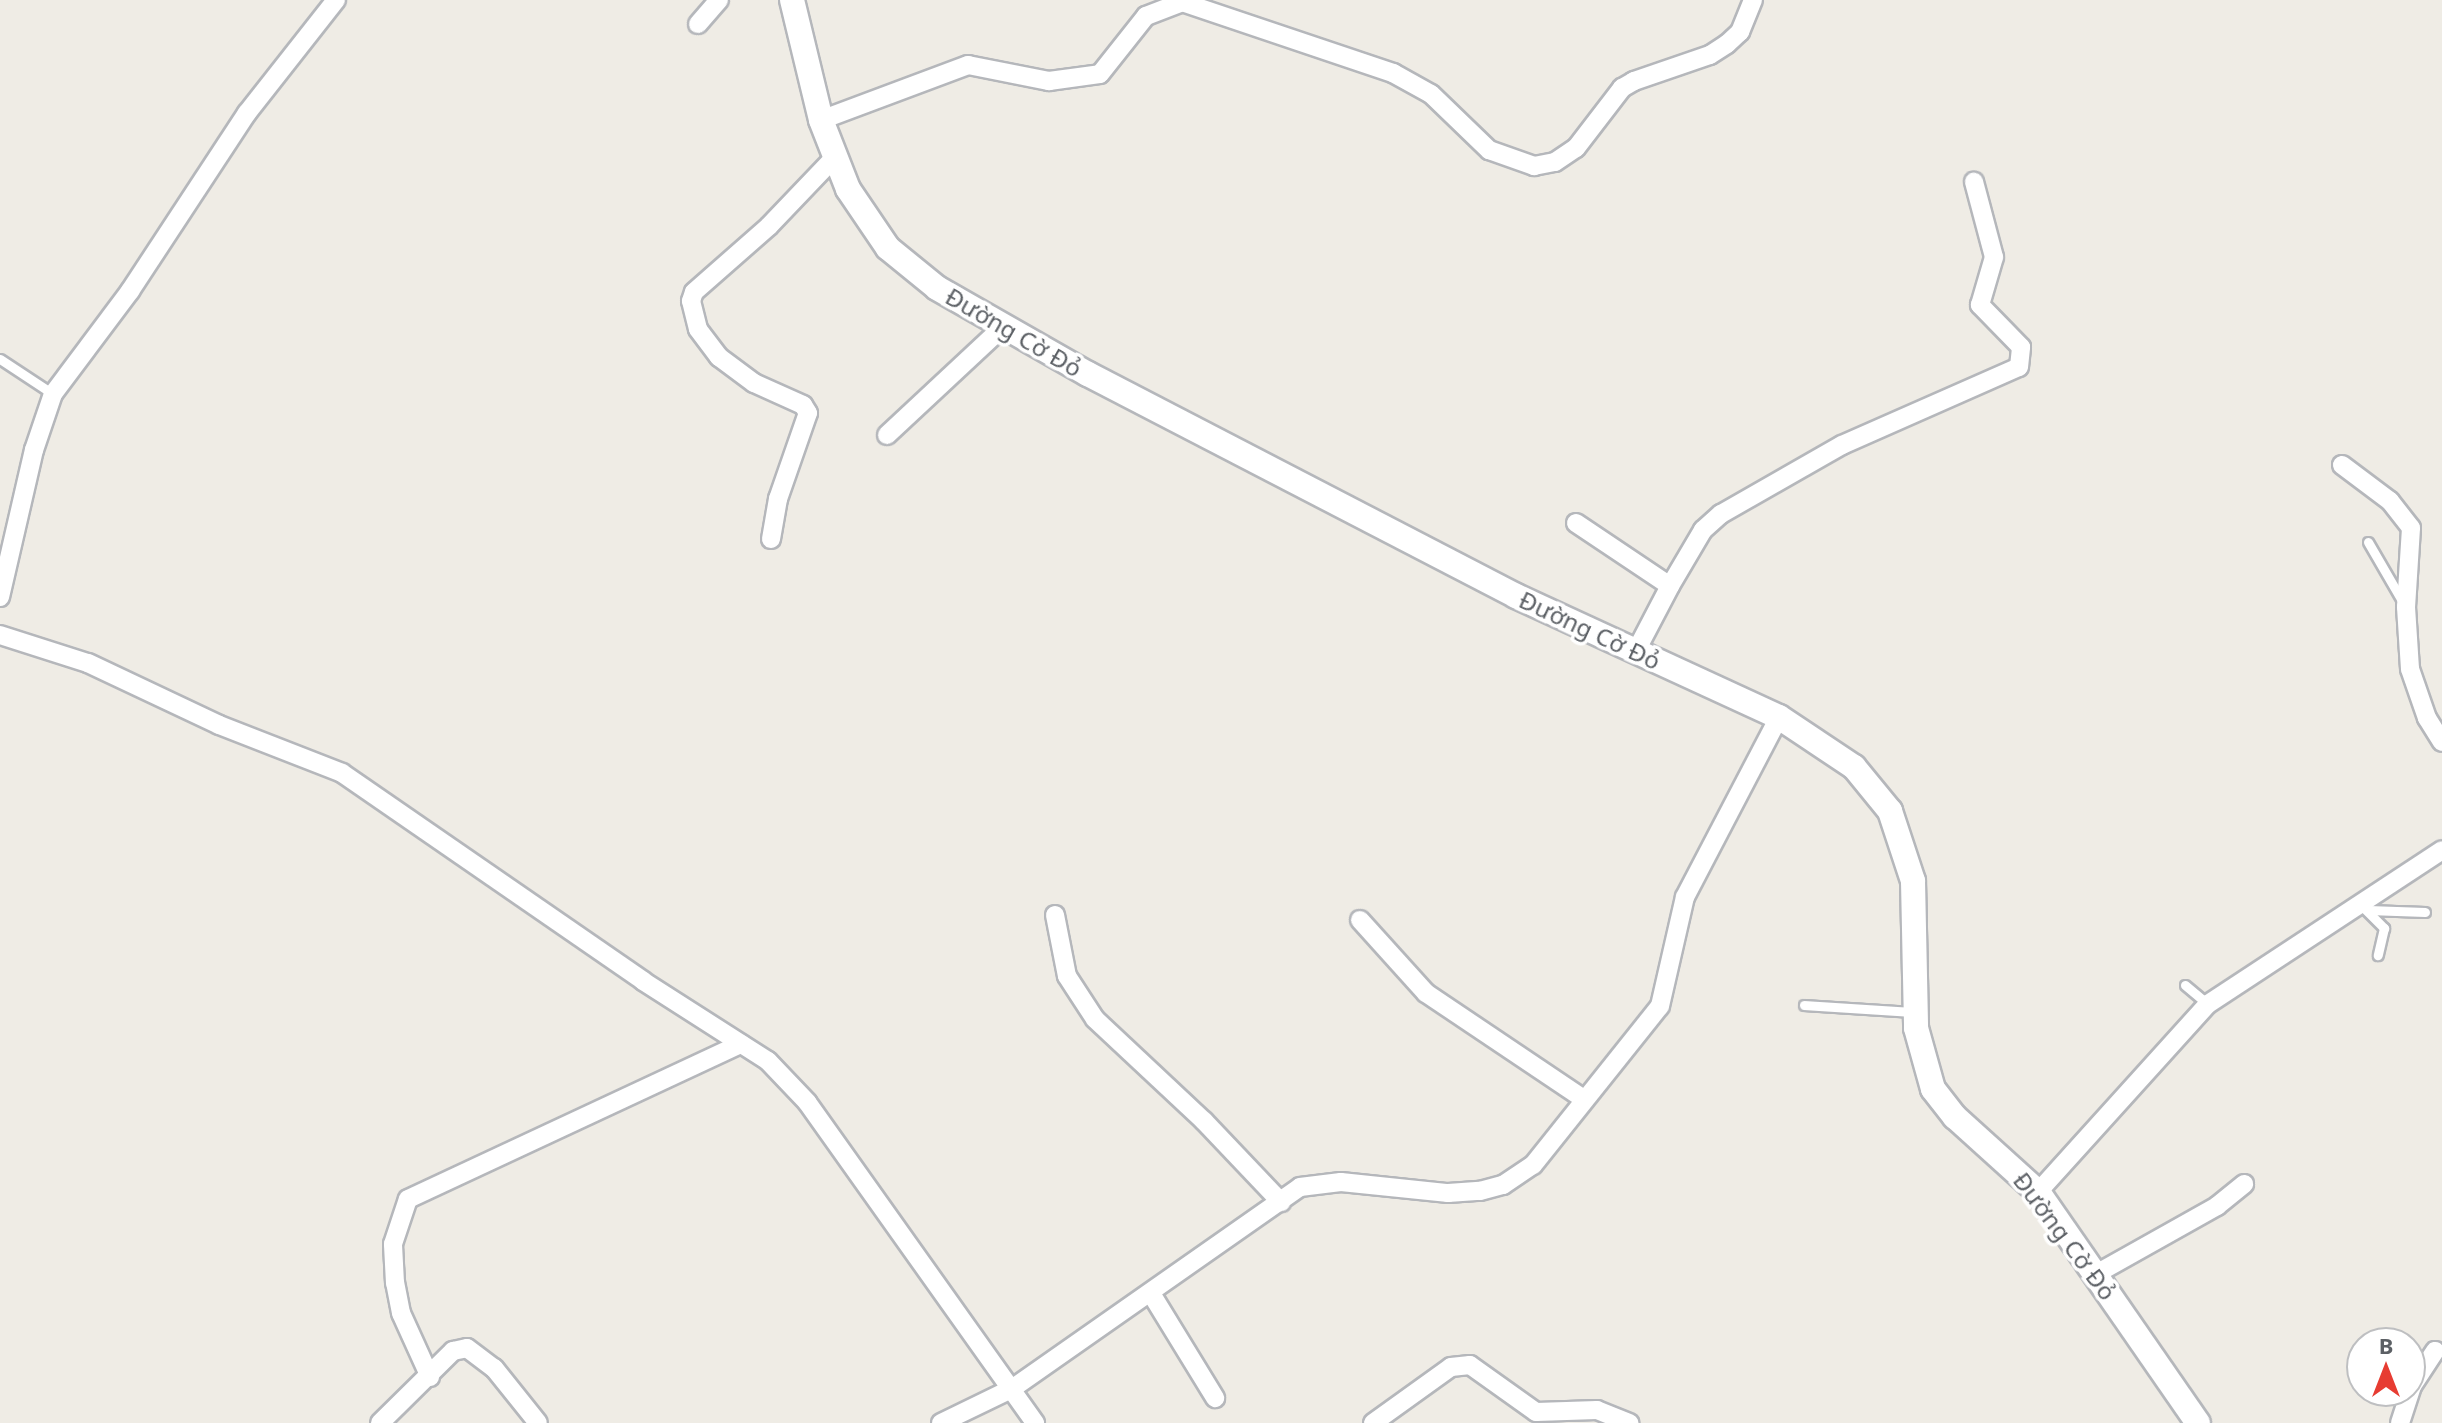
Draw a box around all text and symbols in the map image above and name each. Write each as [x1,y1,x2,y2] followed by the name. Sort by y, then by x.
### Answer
[941,281,1087,383] street label: Đường Cờ Đỏ
[1515,585,1665,675] street label: Đường Cờ Đỏ
[2008,1166,2122,1306] street label: Đường Cờ Đỏ
[2346,1327,2426,1407] north arrow
[2379,1330,2393,1360] text: B

